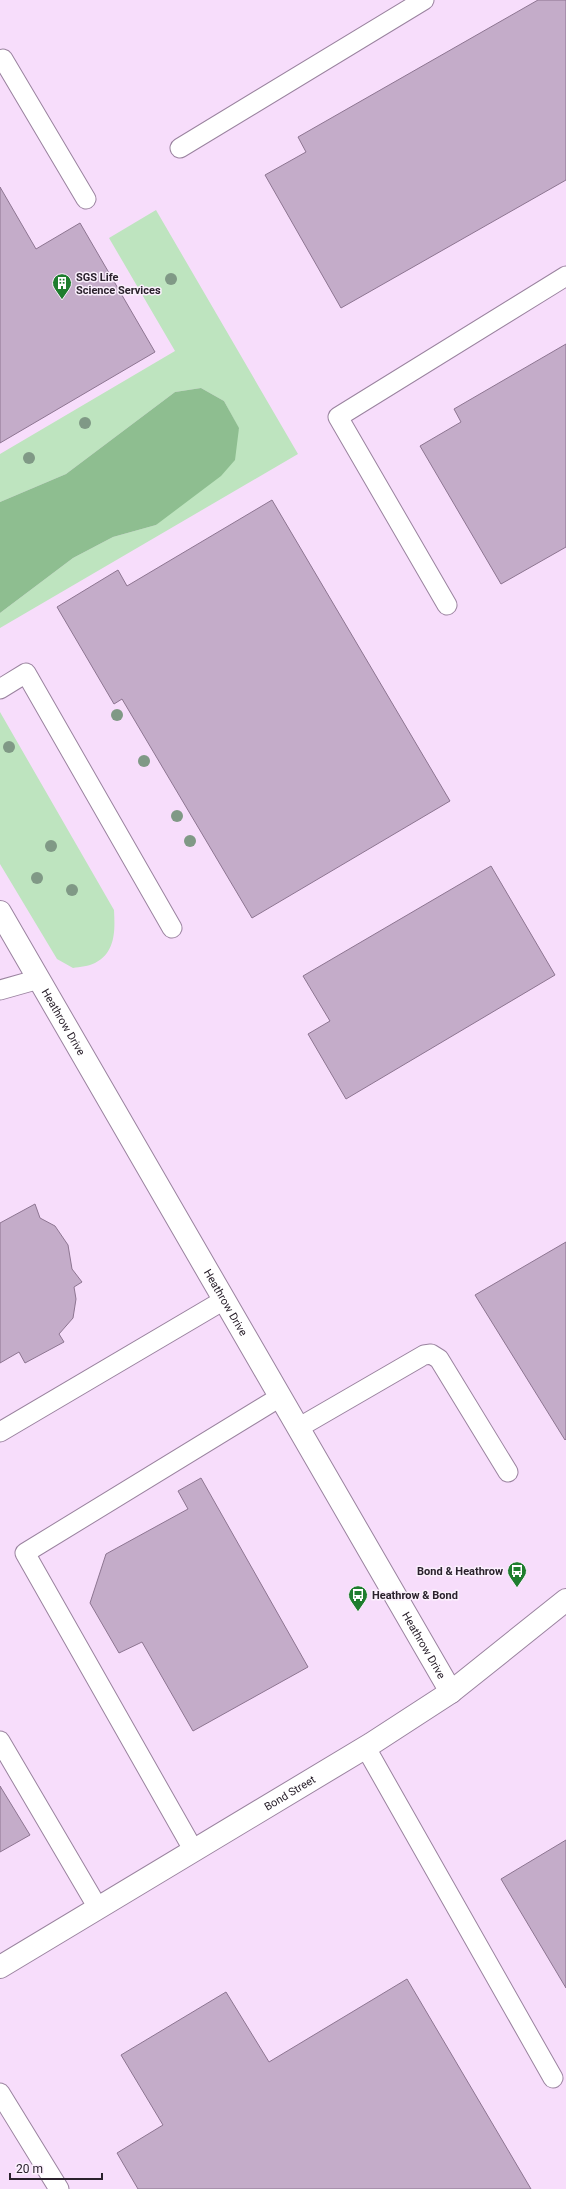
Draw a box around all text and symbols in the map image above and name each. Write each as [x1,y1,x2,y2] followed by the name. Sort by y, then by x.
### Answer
[76,271,161,297] place label: SGS Life Science Services
[51,272,73,300] building icon: SGS Life Science Services
[39,986,88,1058] street label: Heathrow Drive
[201,1267,250,1338] street label: Heathrow Drive
[506,1560,528,1588] bus stop icon: Bond & Heathrow
[417,1565,503,1578] place label: Bond & Heathrow
[347,1584,369,1612] bus stop icon: Heathrow & Bond
[372,1589,458,1602] place label: Heathrow & Bond
[400,1610,448,1681] street label: Heathrow Drive
[262,1772,318,1813] street label: Bond Street
[10,2155,102,2181] scale bar
[16,2162,43,2176] text: 20 m

